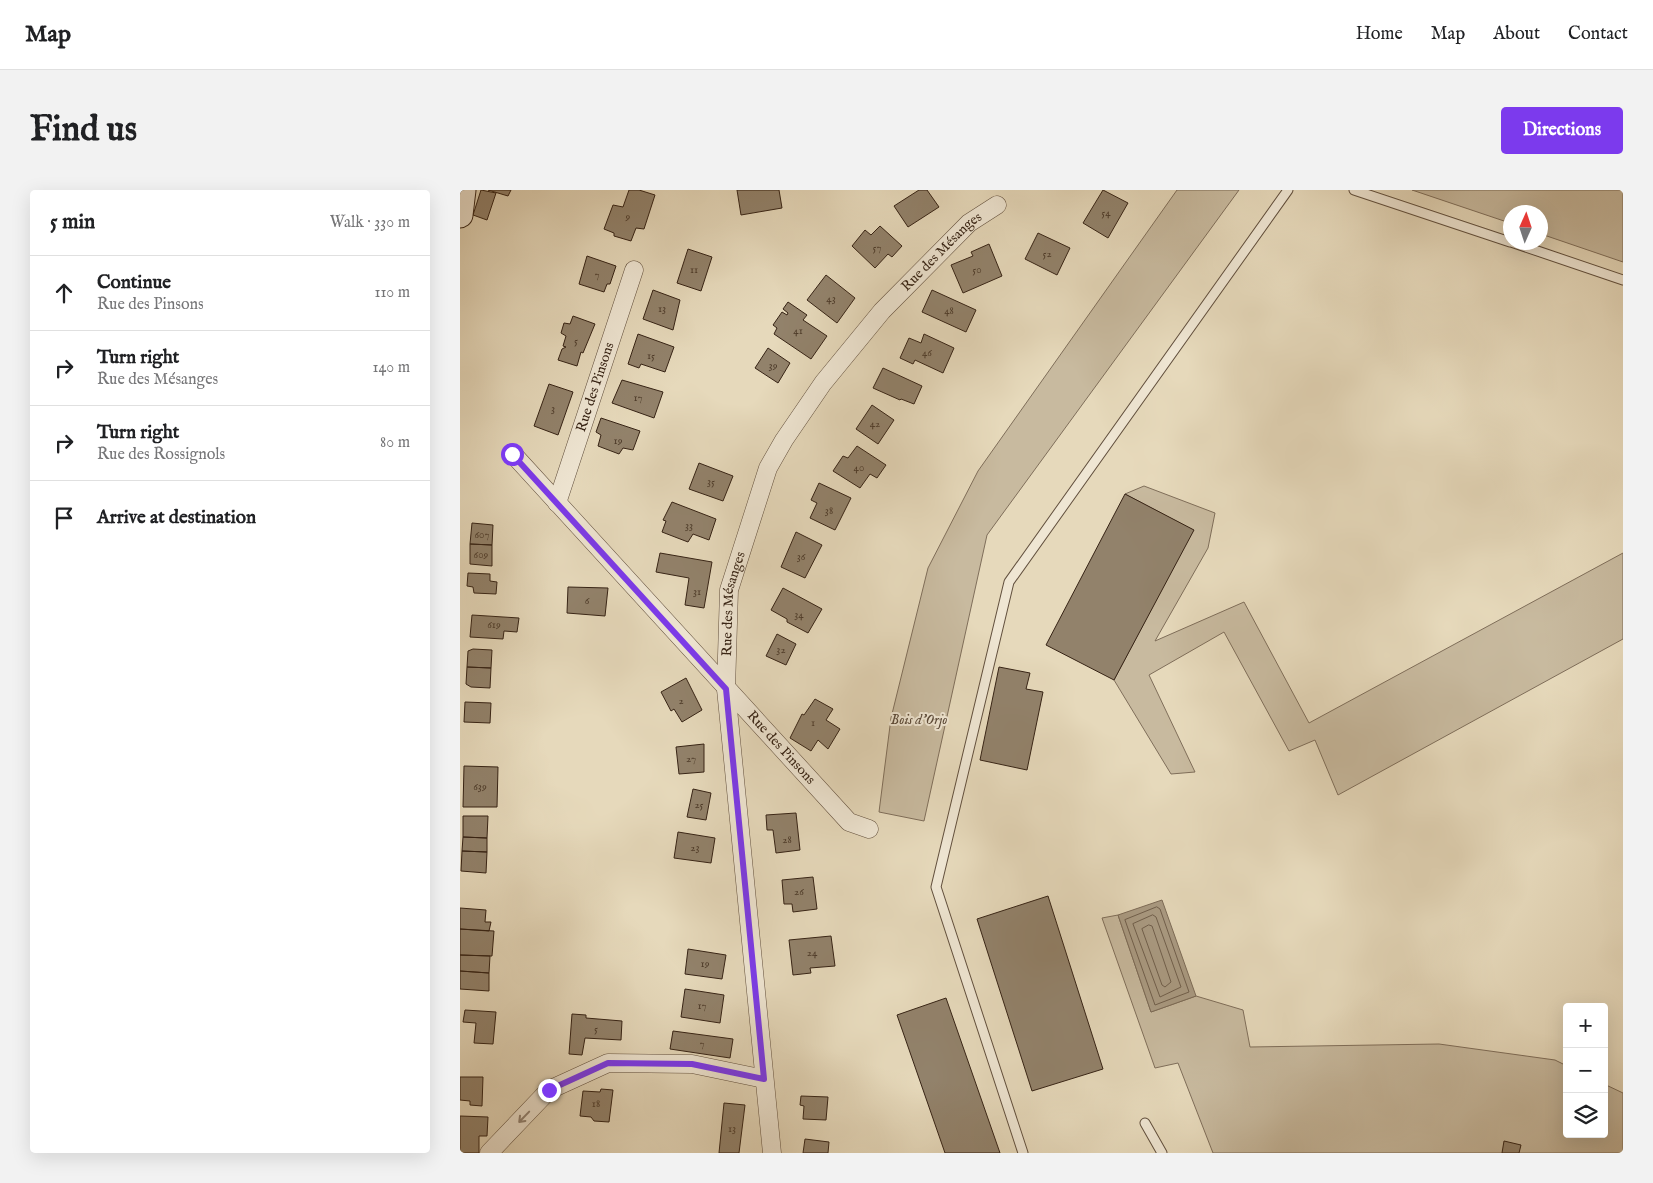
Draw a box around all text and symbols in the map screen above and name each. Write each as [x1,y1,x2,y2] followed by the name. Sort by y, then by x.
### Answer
[25,19,71,50] text: Map
[1356,23,1403,46] text: Home
[1431,23,1465,46] text: Map
[1493,23,1540,46] text: About
[1568,23,1628,46] text: Contact
[1501,107,1623,154] button: Directions
[30,108,137,153] text: Find us
[1503,205,1548,250] north arrow
[1101,206,1111,220] house number: 54
[897,208,985,295] street label: Rue des Mésanges
[50,209,95,236] text: 5 min
[625,210,631,224] house number: 9
[330,213,410,233] text: Walk · 330 m
[872,241,882,255] house number: 57
[1042,247,1052,261] house number: 52
[690,263,698,277] house number: 11
[972,263,982,277] house number: 50
[594,268,600,282] house number: 7
[97,271,171,295] text: Continue
[50,279,78,307] icon: ahead
[374,283,410,303] text: 110 m
[826,292,836,306] house number: 43
[97,295,204,315] text: Rue des Pinsons
[658,302,666,316] house number: 13
[944,304,954,318] house number: 48
[793,324,803,338] house number: 41
[574,334,578,348] house number: 5
[572,340,619,434] street label: Rue des Pinsons
[97,346,179,370] text: Turn right
[922,346,932,360] house number: 46
[647,349,655,363] house number: 15
[50,354,78,382] icon: right
[372,358,410,378] text: 140 m
[769,359,778,373] house number: 39
[97,370,218,390] text: Rue des Mésanges
[633,391,643,405] house number: 17
[551,402,555,416] house number: 3
[870,417,880,431] house number: 42
[97,421,179,445] text: Turn right
[50,429,78,457] icon: right
[380,433,410,453] text: 80 m
[614,434,623,448] house number: 19
[501,443,524,466] route start
[97,445,225,465] text: Rue des Rossignols
[854,461,864,475] house number: 40
[707,475,715,489] house number: 35
[50,504,78,532] icon: arrive
[825,504,833,518] house number: 38
[97,506,256,530] text: Arrive at destination
[685,519,693,533] house number: 33
[474,528,490,542] house number: 607
[474,548,489,562] house number: 609
[718,549,750,657] street label: Rue des Mésanges
[797,550,806,564] house number: 36
[693,585,701,599] house number: 31
[585,594,590,608] house number: 6
[794,608,804,622] house number: 34
[487,618,501,632] house number: 619
[776,643,786,657] house number: 32
[678,694,684,708] house number: 2
[743,707,819,788] street label: Rue des Pinsons
[891,711,947,729] park label: Bois d'Orjo
[811,716,815,730] house number: 1
[686,752,696,766] house number: 27
[473,780,487,794] house number: 639
[694,798,704,812] house number: 25
[782,833,792,847] house number: 28
[690,841,700,855] house number: 23
[794,885,804,899] house number: 26
[807,946,818,960] house number: 24
[701,957,710,971] house number: 19
[697,999,707,1013] house number: 17
[1563,1003,1608,1138] map controls
[1563,1003,1608,1048] button: +
[594,1022,598,1036] house number: 5
[699,1037,705,1051] house number: 7
[1563,1048,1608,1093] button: −
[538,1079,561,1102] route end
[1563,1093,1608,1138] button: layers
[592,1097,600,1111] house number: 18
[518,1110,530,1123] one-way arrow
[728,1122,736,1136] house number: 13

